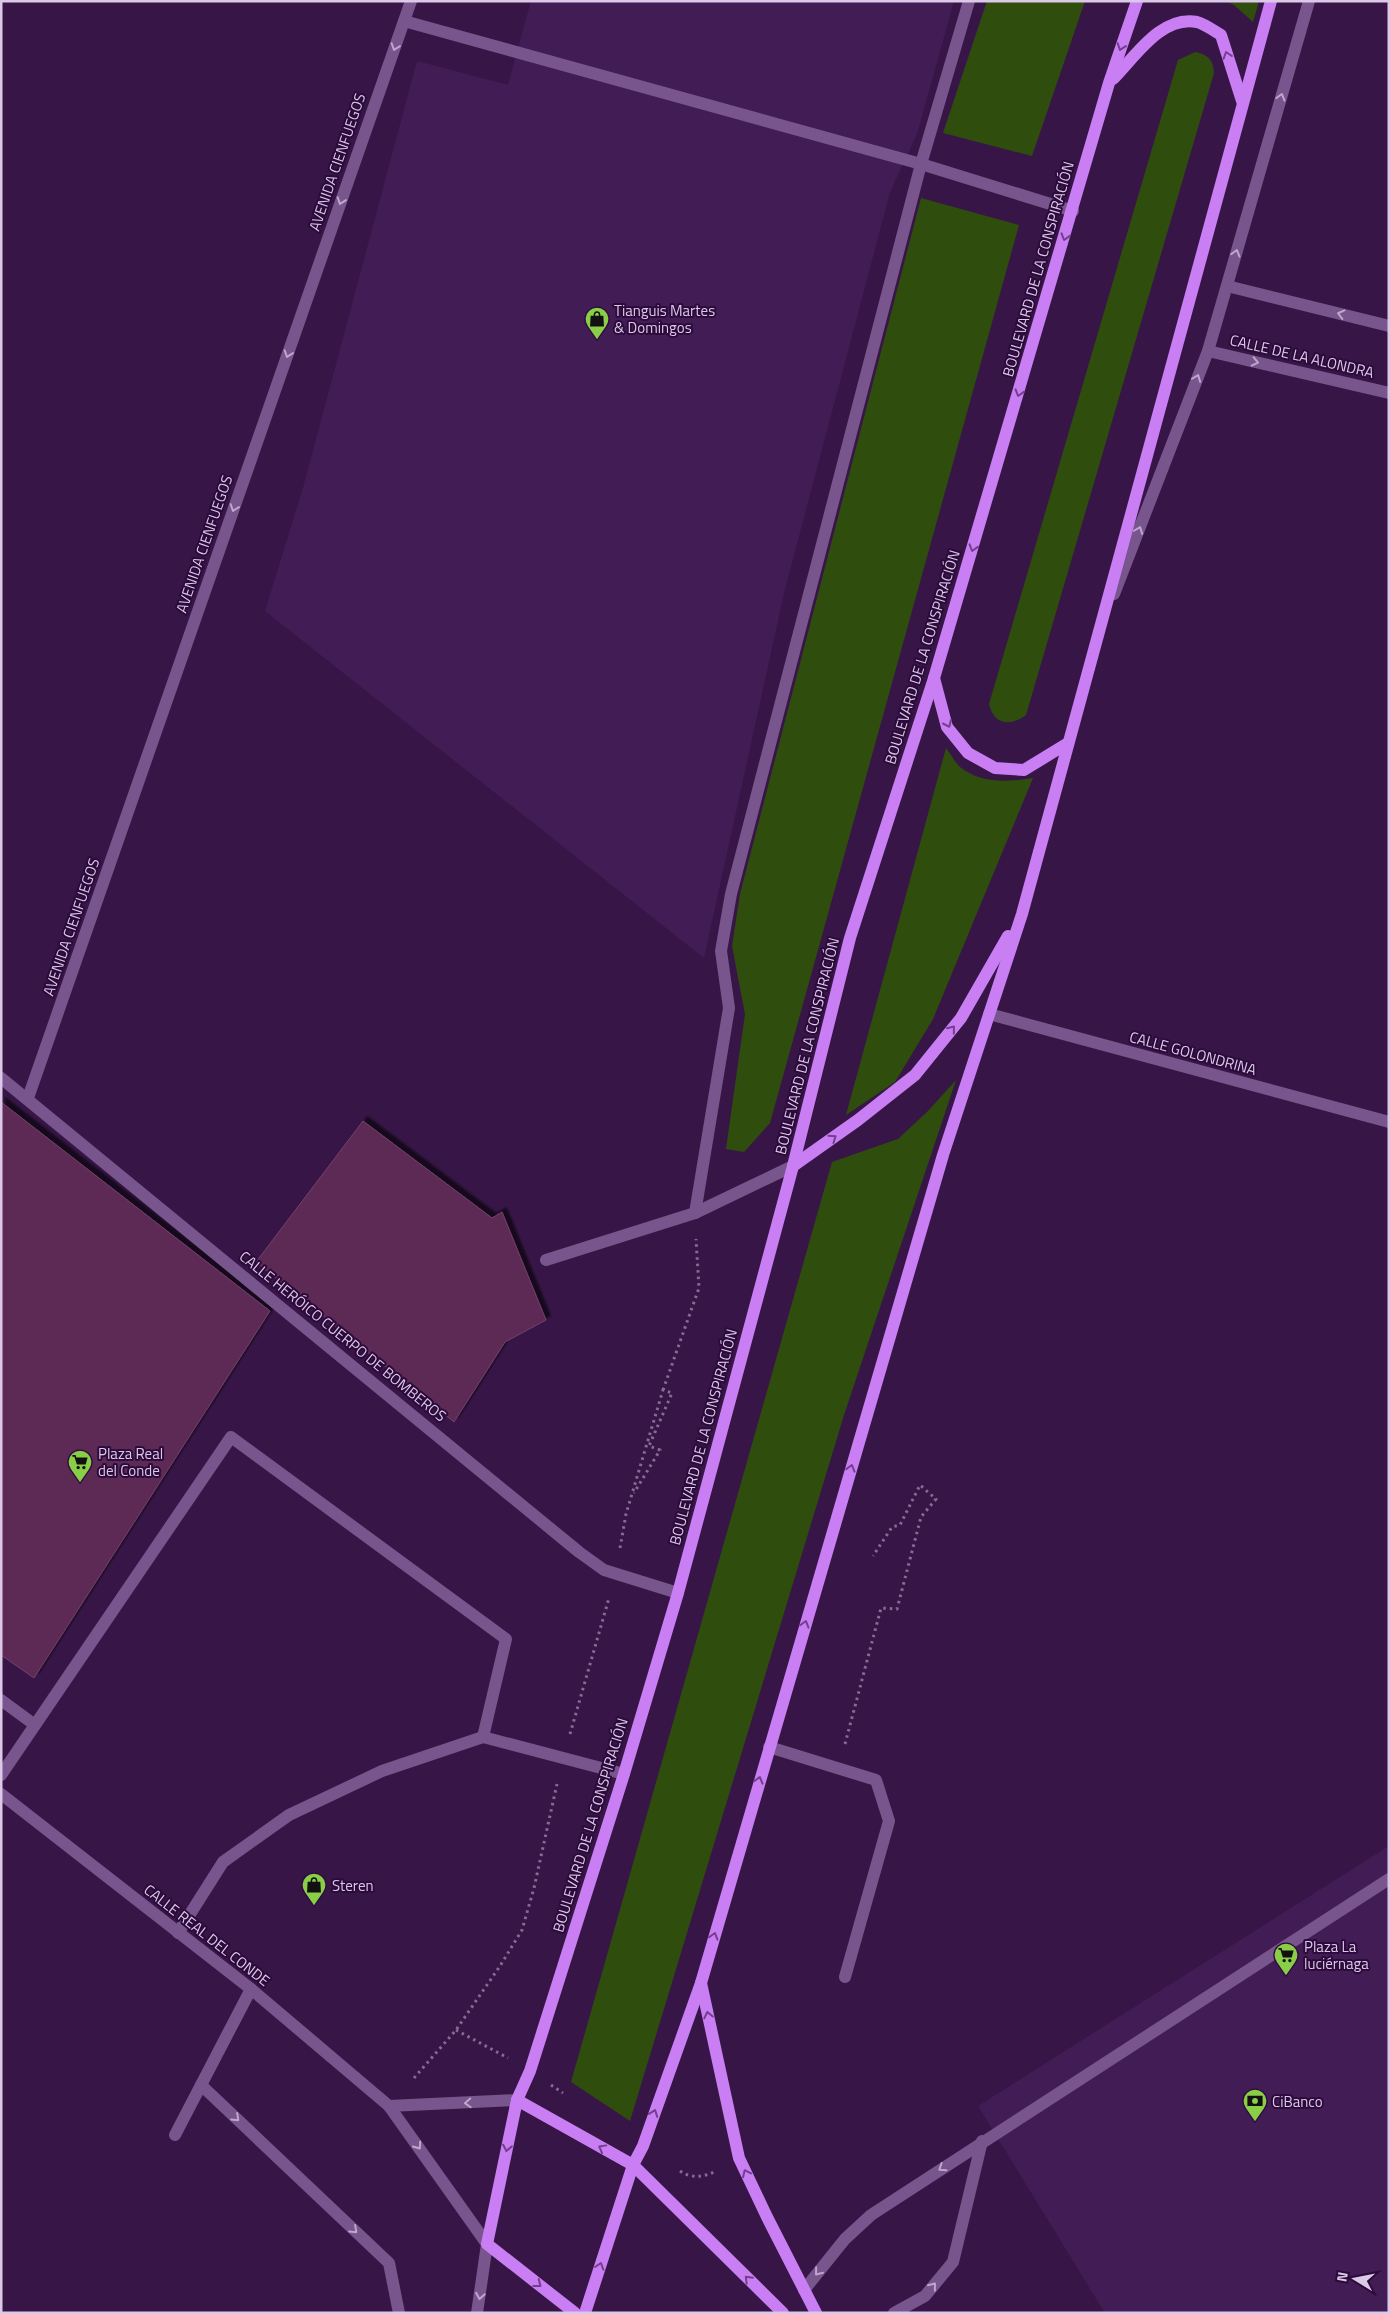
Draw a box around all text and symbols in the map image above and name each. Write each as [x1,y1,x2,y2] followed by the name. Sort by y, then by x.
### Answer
[391,43,401,51] one-way arrow
[1117,43,1127,51] one-way arrow
[1223,51,1233,59] one-way arrow
[303,90,371,234] street label: AVENIDA CIENFUEGOS
[1276,94,1286,102] one-way arrow
[996,159,1080,379] street label: BOULEVARD DE LA CONSPIRACIÓN
[337,196,347,204] one-way arrow
[1061,232,1071,240] one-way arrow
[1231,250,1241,258] one-way arrow
[614,299,715,339] place label: Tianguis Martes & Domingos
[584,306,610,340] shop icon: Tianguis Martes & Domingos
[1337,309,1346,320] one-way arrow
[1228,328,1376,384] street label: CALLE DE LA ALONDRA
[284,349,294,358] one-way arrow
[1251,356,1260,367] one-way arrow
[1191,374,1202,383] one-way arrow
[1014,388,1024,396] one-way arrow
[170,472,238,616] street label: AVENIDA CIENFUEGOS
[230,503,240,511] one-way arrow
[1133,526,1143,534] one-way arrow
[968,544,978,552] one-way arrow
[878,547,966,767] street label: BOULEVARD DE LA CONSPIRACIÓN
[941,719,951,728] one-way arrow
[37,855,105,999] street label: AVENIDA CIENFUEGOS
[769,935,845,1157] street label: BOULEVARD DE LA CONSPIRACIÓN
[1127,1025,1259,1081] street label: CALLE GOLONDRINA
[947,1026,955,1035] one-way arrow
[827,1135,837,1144] one-way arrow
[234,1245,452,1427] street label: CALLE HERÓICO CUERPO DE BOMBEROS
[663,1326,743,1548] street label: BOULEVARD DE LA CONSPIRACIÓN
[98,1442,163,1482] place label: Plaza Real del Conde
[67,1449,93,1483] supermarket icon: Plaza Real del Conde
[845,1465,855,1473] one-way arrow
[800,1621,810,1629] one-way arrow
[546,1715,634,1935] street label: BOULEVARD DE LA CONSPIRACIÓN
[754,1777,764,1785] one-way arrow
[301,1872,327,1906] shop icon: Steren
[332,1874,374,1897] place label: Steren
[139,1878,275,1992] street label: CALLE REAL DEL CONDE
[709,1933,719,1941] one-way arrow
[1304,1935,1369,1975] place label: Plaza La luciérnaga
[1273,1942,1299,1976] supermarket icon: Plaza La luciérnaga
[703,2011,713,2020] one-way arrow
[1242,2088,1268,2122] bank icon: CiBanco
[1272,2090,1323,2113] place label: CiBanco
[464,2097,472,2108] one-way arrow
[648,2110,658,2118] one-way arrow
[231,2112,240,2121] one-way arrow
[412,2140,420,2149] one-way arrow
[502,2144,513,2153] one-way arrow
[598,2144,607,2154] one-way arrow
[938,2162,947,2171] one-way arrow
[742,2169,752,2178] one-way arrow
[349,2224,358,2233] one-way arrow
[1330,2254,1380,2304] north arrow
[595,2263,605,2271] one-way arrow
[816,2266,824,2275] one-way arrow
[1331,2270,1353,2283] text: N
[745,2275,754,2284] one-way arrow
[532,2278,542,2287] one-way arrow
[928,2282,937,2291] one-way arrow
[475,2291,485,2300] one-way arrow

